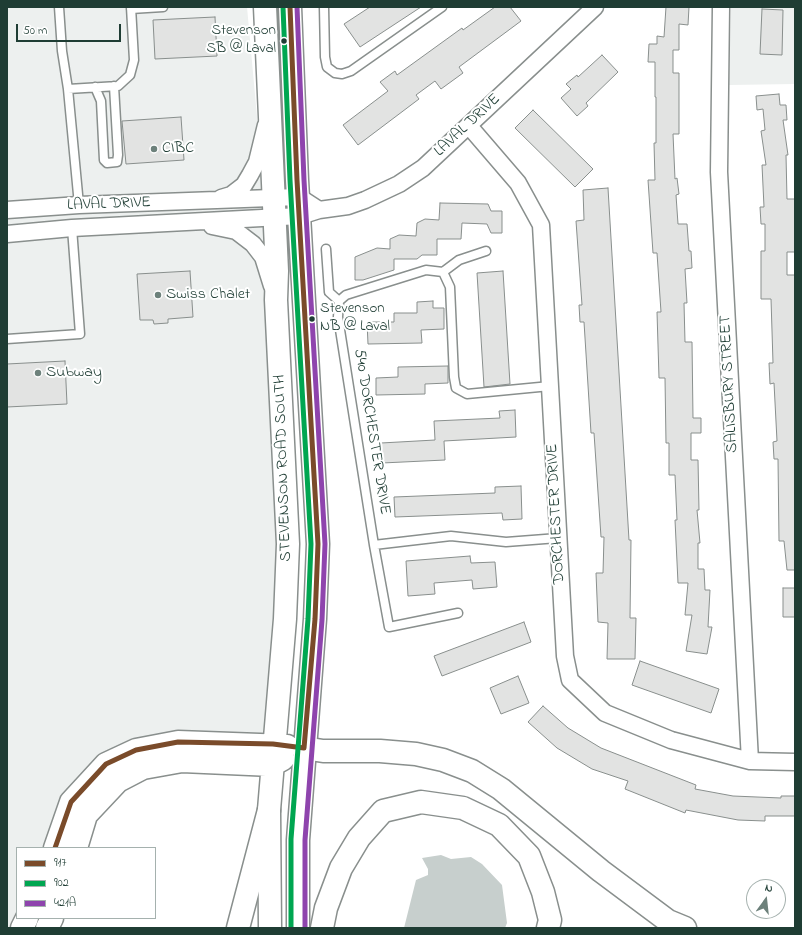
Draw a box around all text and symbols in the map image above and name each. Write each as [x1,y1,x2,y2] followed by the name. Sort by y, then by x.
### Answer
[18,16,123,42] scale bar
[23,22,47,40] text: 50 m
[206,23,276,58] place label: Stevenson SB @ Laval
[279,36,289,46] marker: Stevenson SB @ Laval
[431,90,505,162] street label: LAVAL DRIVE
[162,139,194,159] place label: CIBC
[149,144,159,154] marker: CIBC
[67,194,151,216] street label: LAVAL DRIVE
[166,285,250,305] place label: Swiss Chalet
[153,290,163,300] marker: Swiss Chalet
[320,301,390,336] place label: Stevenson NB @ Laval
[307,314,317,324] marker: Stevenson NB @ Laval
[717,315,743,453] street label: SALISBURY STREET
[348,348,394,516] street label: 540 DORCHESTER DRIVE
[46,363,102,383] place label: Subway
[33,368,43,378] marker: Subway
[271,374,297,562] street label: STEVENSON ROAD SOUTH
[544,443,570,585] street label: DORCHESTER DRIVE
[16,847,156,919] legend
[54,854,66,872] text: 917
[54,874,69,892] text: 902
[746,879,786,919] north arrow
[763,880,775,897] text: N
[54,894,76,912] text: 421A

